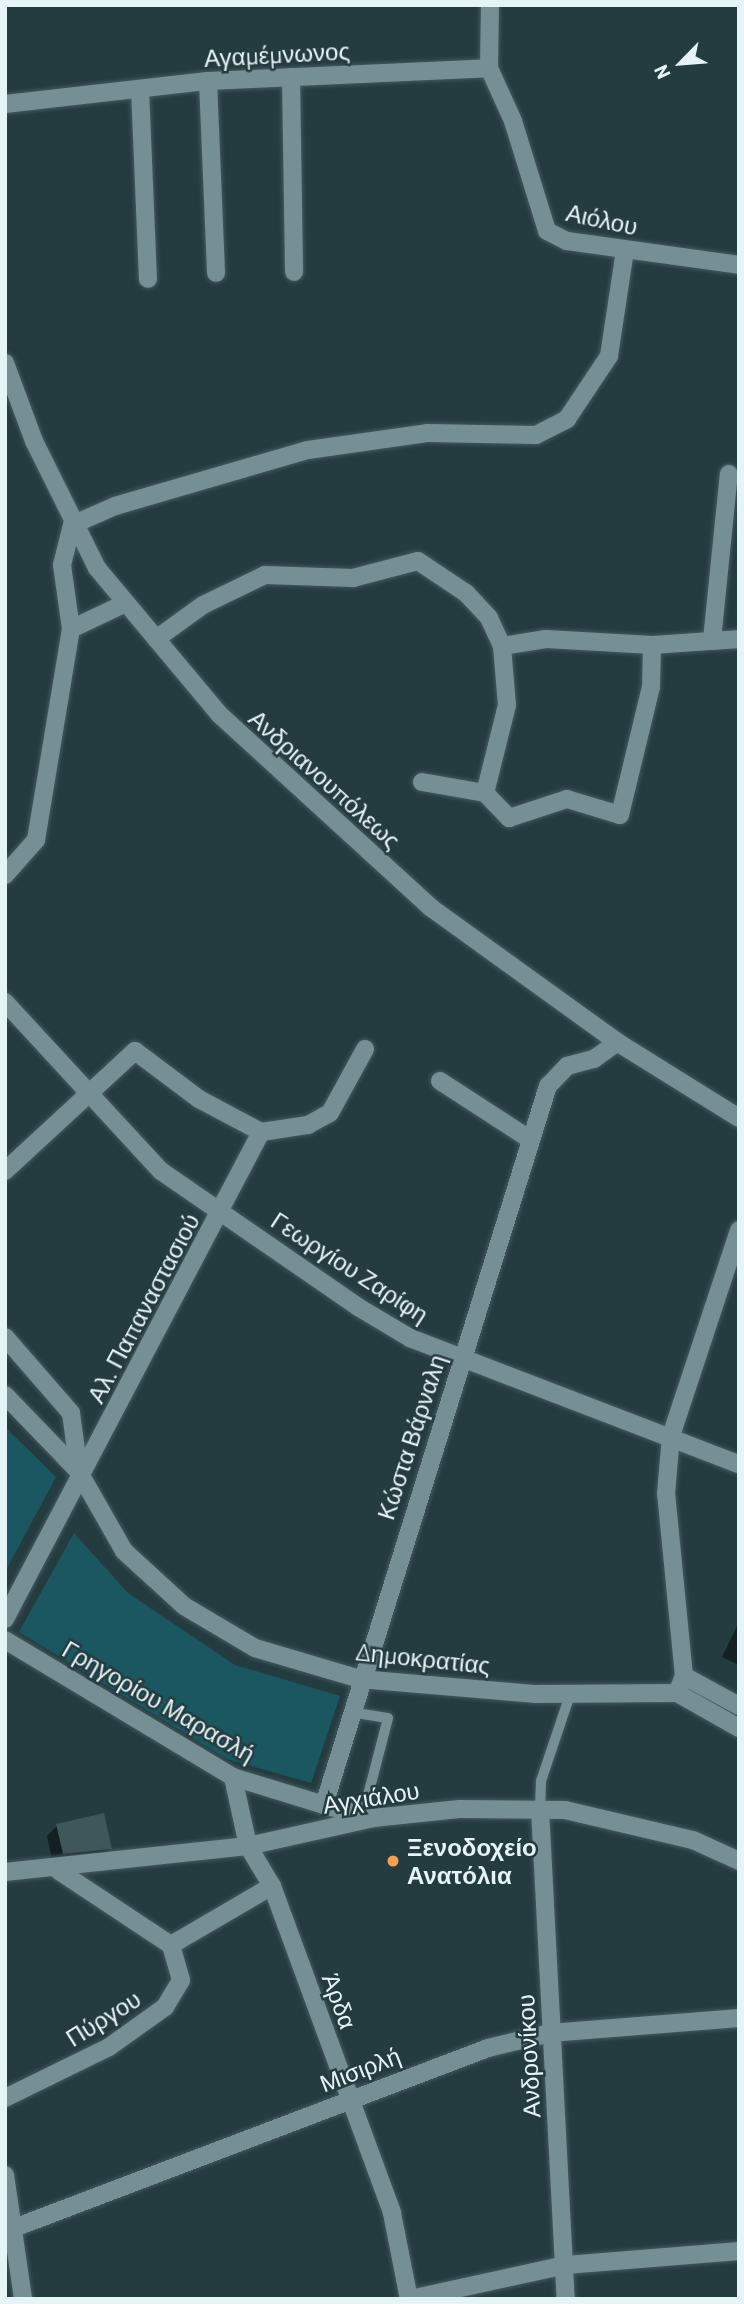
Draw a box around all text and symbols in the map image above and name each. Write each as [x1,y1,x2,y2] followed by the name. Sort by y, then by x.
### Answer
[646,28,716,98] north arrow
[203,36,351,72] street label: Αγαμέμνωνος
[648,62,675,83] text: N
[564,197,640,241] street label: Αιόλου
[243,704,407,854] street label: Ανδριανουπόλεως
[266,1206,434,1328] street label: Γεωργίου Ζαρίφη
[81,1208,205,1408] street label: Αλ. Παπαναστασιού
[371,1351,451,1523] street label: Κώστα Βάρναλη
[58,1634,260,1768] street label: Γρηγορίου Μαρασλή
[354,1637,492,1679] street label: Δημοκρατίας
[321,1775,421,1819] street label: Αγχιάλου
[407,1833,537,1889] place label: Ξενοδοχείο Ανατόλια
[385,1853,401,1869] marker: Ξενοδοχείο Ανατόλια
[317,1969,363,2033] street label: Άρδα
[60,1984,146,2052] street label: Πύργου
[510,1994,546,2118] street label: Ανδρονίκου
[316,2041,404,2097] street label: Μισιρλή

